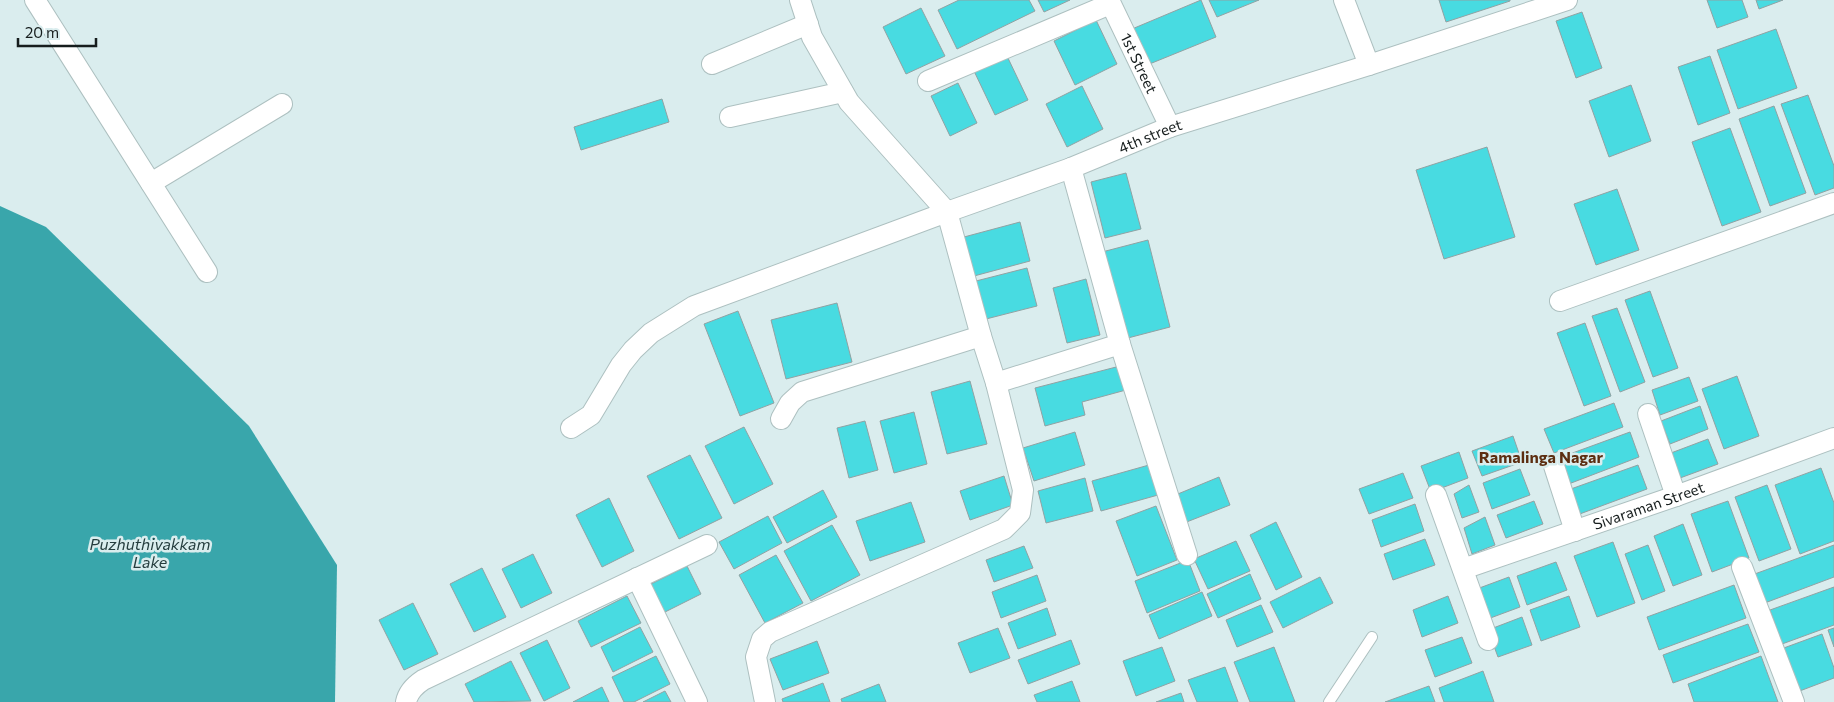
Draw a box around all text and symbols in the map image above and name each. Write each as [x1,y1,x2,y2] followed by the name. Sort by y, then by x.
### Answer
[18,15,95,47] scale bar
[25,23,59,41] text: 20 m
[1117,30,1161,96] street label: 1st Street
[1115,115,1184,156] street label: 4th street
[1479,447,1604,466] district label: Ramalinga Nagar
[1590,478,1706,533] street label: Sivaraman Street
[90,534,210,571] water label: Puzhuthivakkam Lake

